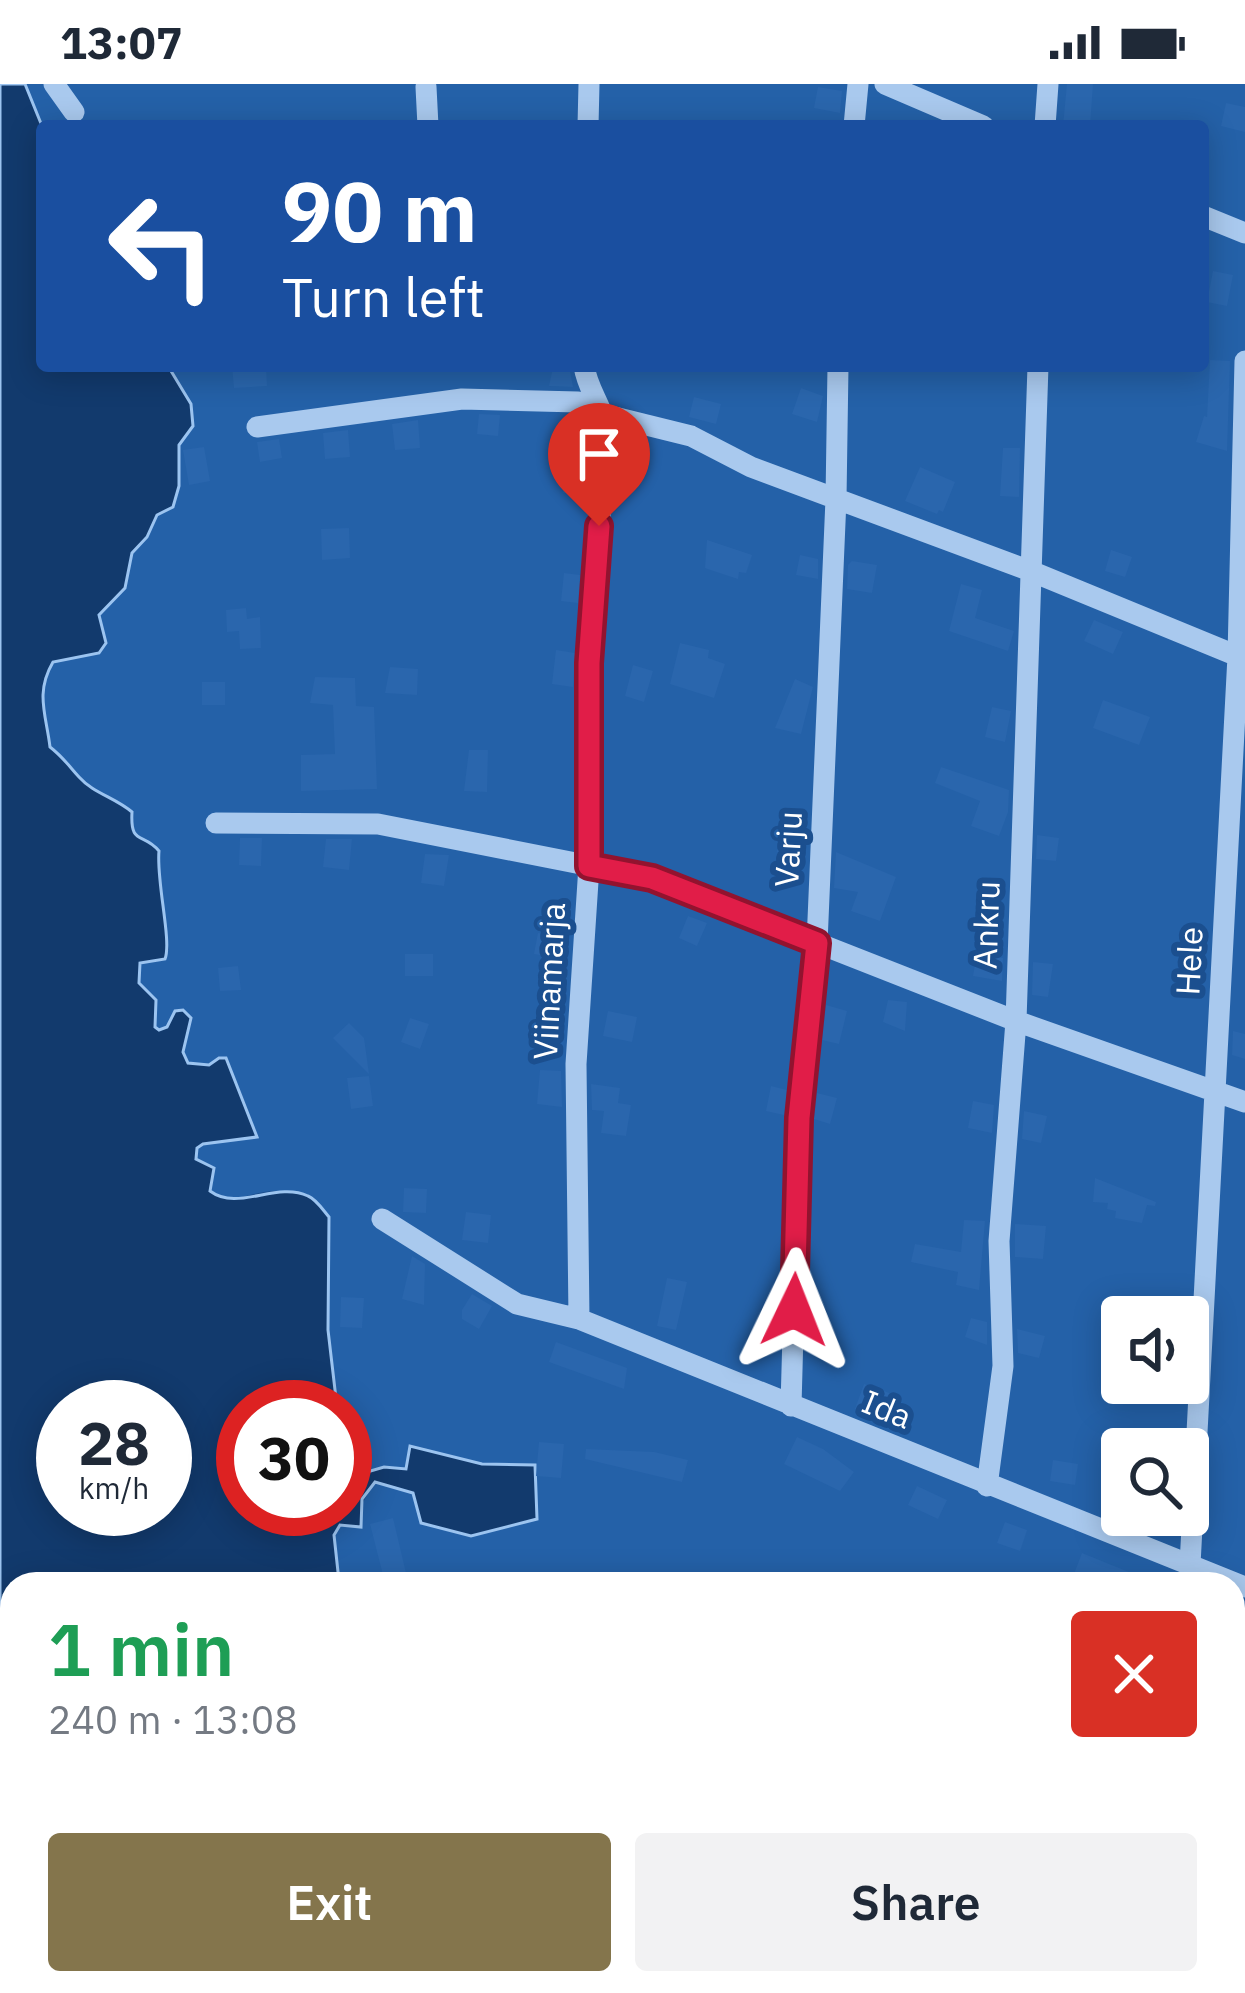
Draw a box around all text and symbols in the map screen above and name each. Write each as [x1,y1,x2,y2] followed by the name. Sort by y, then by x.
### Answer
[60,13,183,71] text: 13:07
[282,156,478,265] text: 90 m
[84,168,240,324] icon: left
[282,262,485,332] text: Turn left
[548,403,650,526] pin
[566,421,632,487] icon: arrive
[764,810,811,888] street label: Varju
[962,880,1009,970] street label: Ankru
[523,901,574,1061] street label: Viinamarja
[1165,926,1212,996] street label: Hele
[731,1247,857,1373] position arrow
[1101,1296,1209,1536] map controls
[1101,1296,1209,1404] button: sound
[856,1379,918,1438] street label: Ida
[216,1380,372,1536] speed limit sign: 30
[78,1403,150,1482] text: 28
[1101,1428,1209,1536] button: search
[79,1468,149,1507] text: km/h
[48,1602,234,1696] text: 1 min
[1071,1611,1197,1737] button: close
[48,1694,298,1745] text: 240 m · 13:08
[48,1833,611,1971] button: Exit
[635,1833,1197,1971] button: Share

